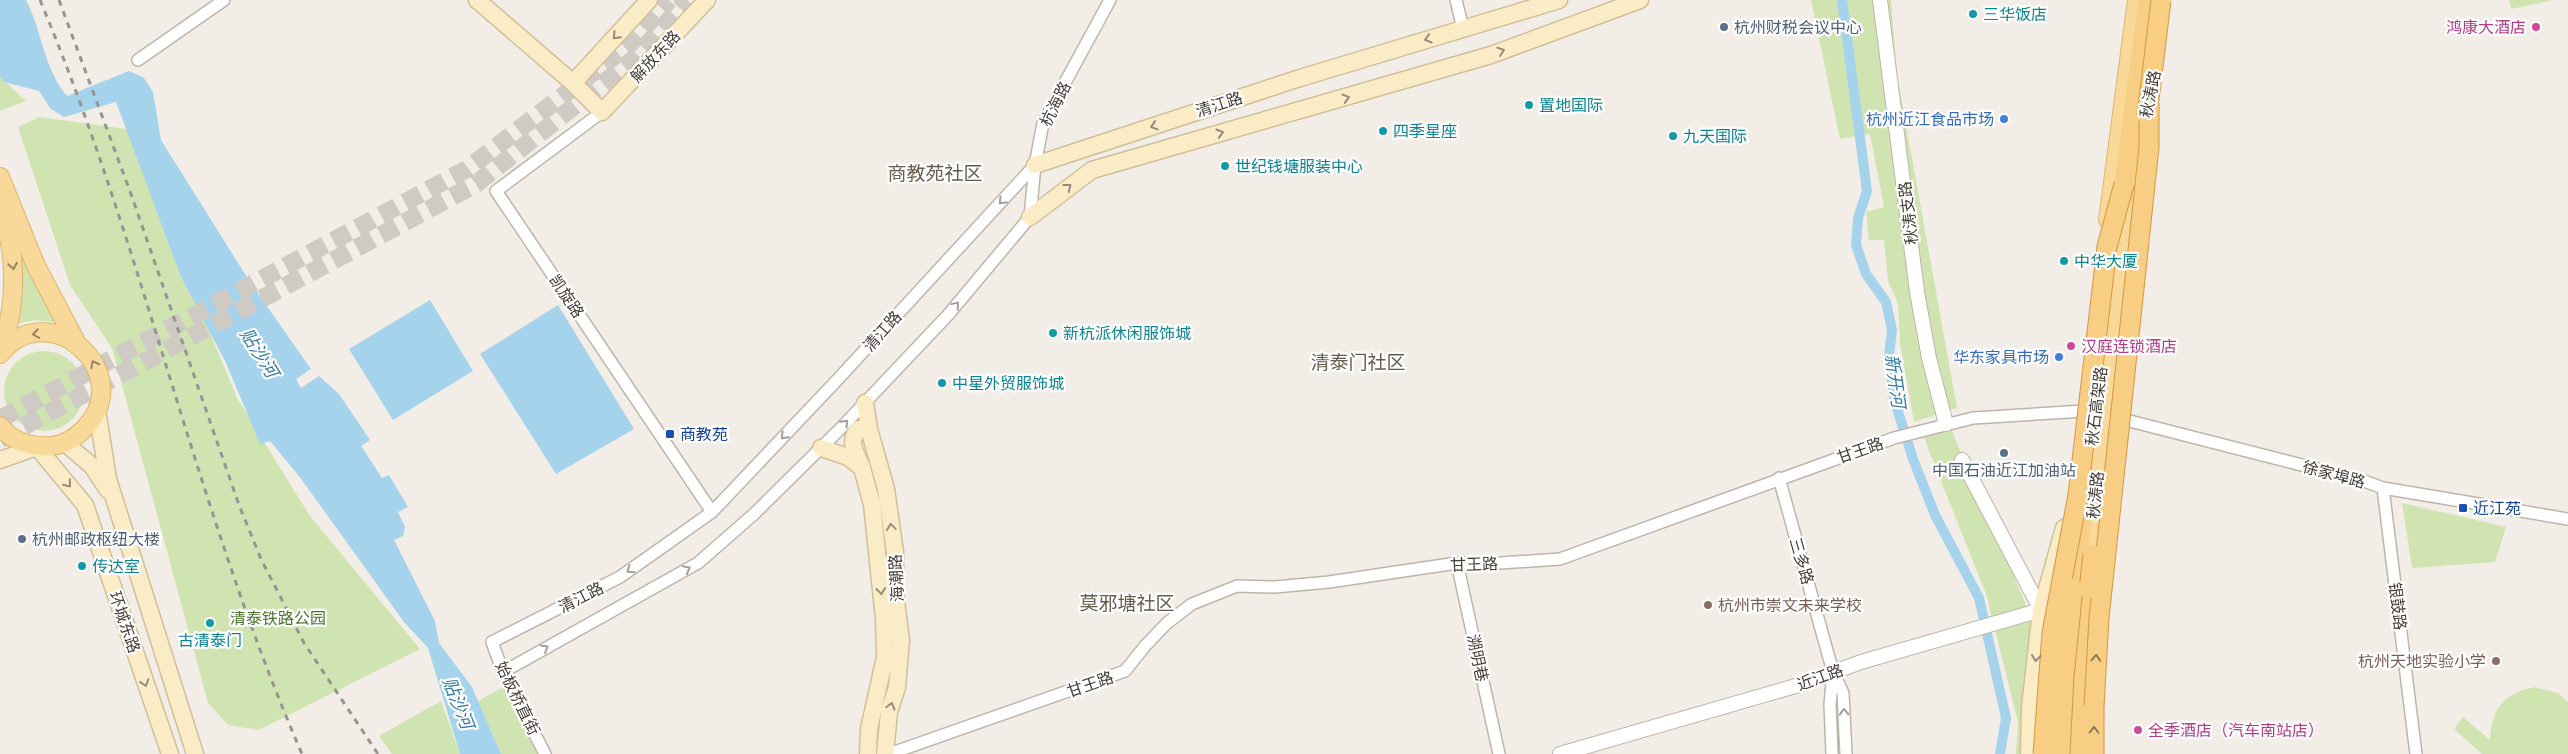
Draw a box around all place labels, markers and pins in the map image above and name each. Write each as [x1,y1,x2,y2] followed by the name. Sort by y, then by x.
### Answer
[1983,4,2047,23] place label: 三华饭店
[1967,8,1979,20] marker: 三华饭店
[1734,17,1862,36] place label: 杭州财税会议中心
[2446,17,2526,36] place label: 鸿康大酒店
[1718,21,1730,33] marker: 杭州财税会议中心
[2530,21,2542,33] marker: 鸿康大酒店
[1539,95,1603,114] place label: 置地国际
[1523,99,1535,111] marker: 置地国际
[1866,109,1994,128] place label: 杭州近江食品市场
[1998,113,2010,125] marker: 杭州近江食品市场
[1393,121,1457,140] place label: 四季星座
[1377,125,1389,137] marker: 四季星座
[1683,126,1747,145] place label: 九天国际
[1667,130,1679,142] marker: 九天国际
[1235,156,1363,175] place label: 世纪钱塘服装中心
[1219,160,1231,172] marker: 世纪钱塘服装中心
[2074,251,2138,270] place label: 中华大厦
[2058,255,2070,267] marker: 中华大厦
[1063,323,1191,342] place label: 新杭派休闲服饰城
[1047,327,1059,339] marker: 新杭派休闲服饰城
[2081,336,2177,355] place label: 汉庭连锁酒店
[2065,340,2077,352] marker: 汉庭连锁酒店
[1953,347,2049,366] place label: 华东家具市场
[2053,351,2065,363] marker: 华东家具市场
[952,373,1064,392] place label: 中星外贸服饰城
[936,377,948,389] marker: 中星外贸服饰城
[680,424,728,443] place label: 商教苑
[664,428,676,440] marker: 商教苑
[1998,447,2010,459] marker: 中国石油近江加油站
[1932,460,2076,479] place label: 中国石油近江加油站
[2473,498,2521,517] place label: 近江苑
[2457,502,2469,514] marker: 近江苑
[32,529,160,548] place label: 杭州邮政枢纽大楼
[16,533,28,545] marker: 杭州邮政枢纽大楼
[92,556,140,575] place label: 传达室
[76,560,88,572] marker: 传达室
[1718,595,1862,614] place label: 杭州市崇文未来学校
[1702,599,1714,611] marker: 杭州市崇文未来学校
[204,617,216,629] marker: 古清泰门
[178,630,242,649] place label: 古清泰门
[2358,651,2486,670] place label: 杭州天地实验小学
[2490,655,2502,667] marker: 杭州天地实验小学
[2148,720,2324,739] place label: 全季酒店（汽车南站店）
[2132,724,2144,736] marker: 全季酒店（汽车南站店）

